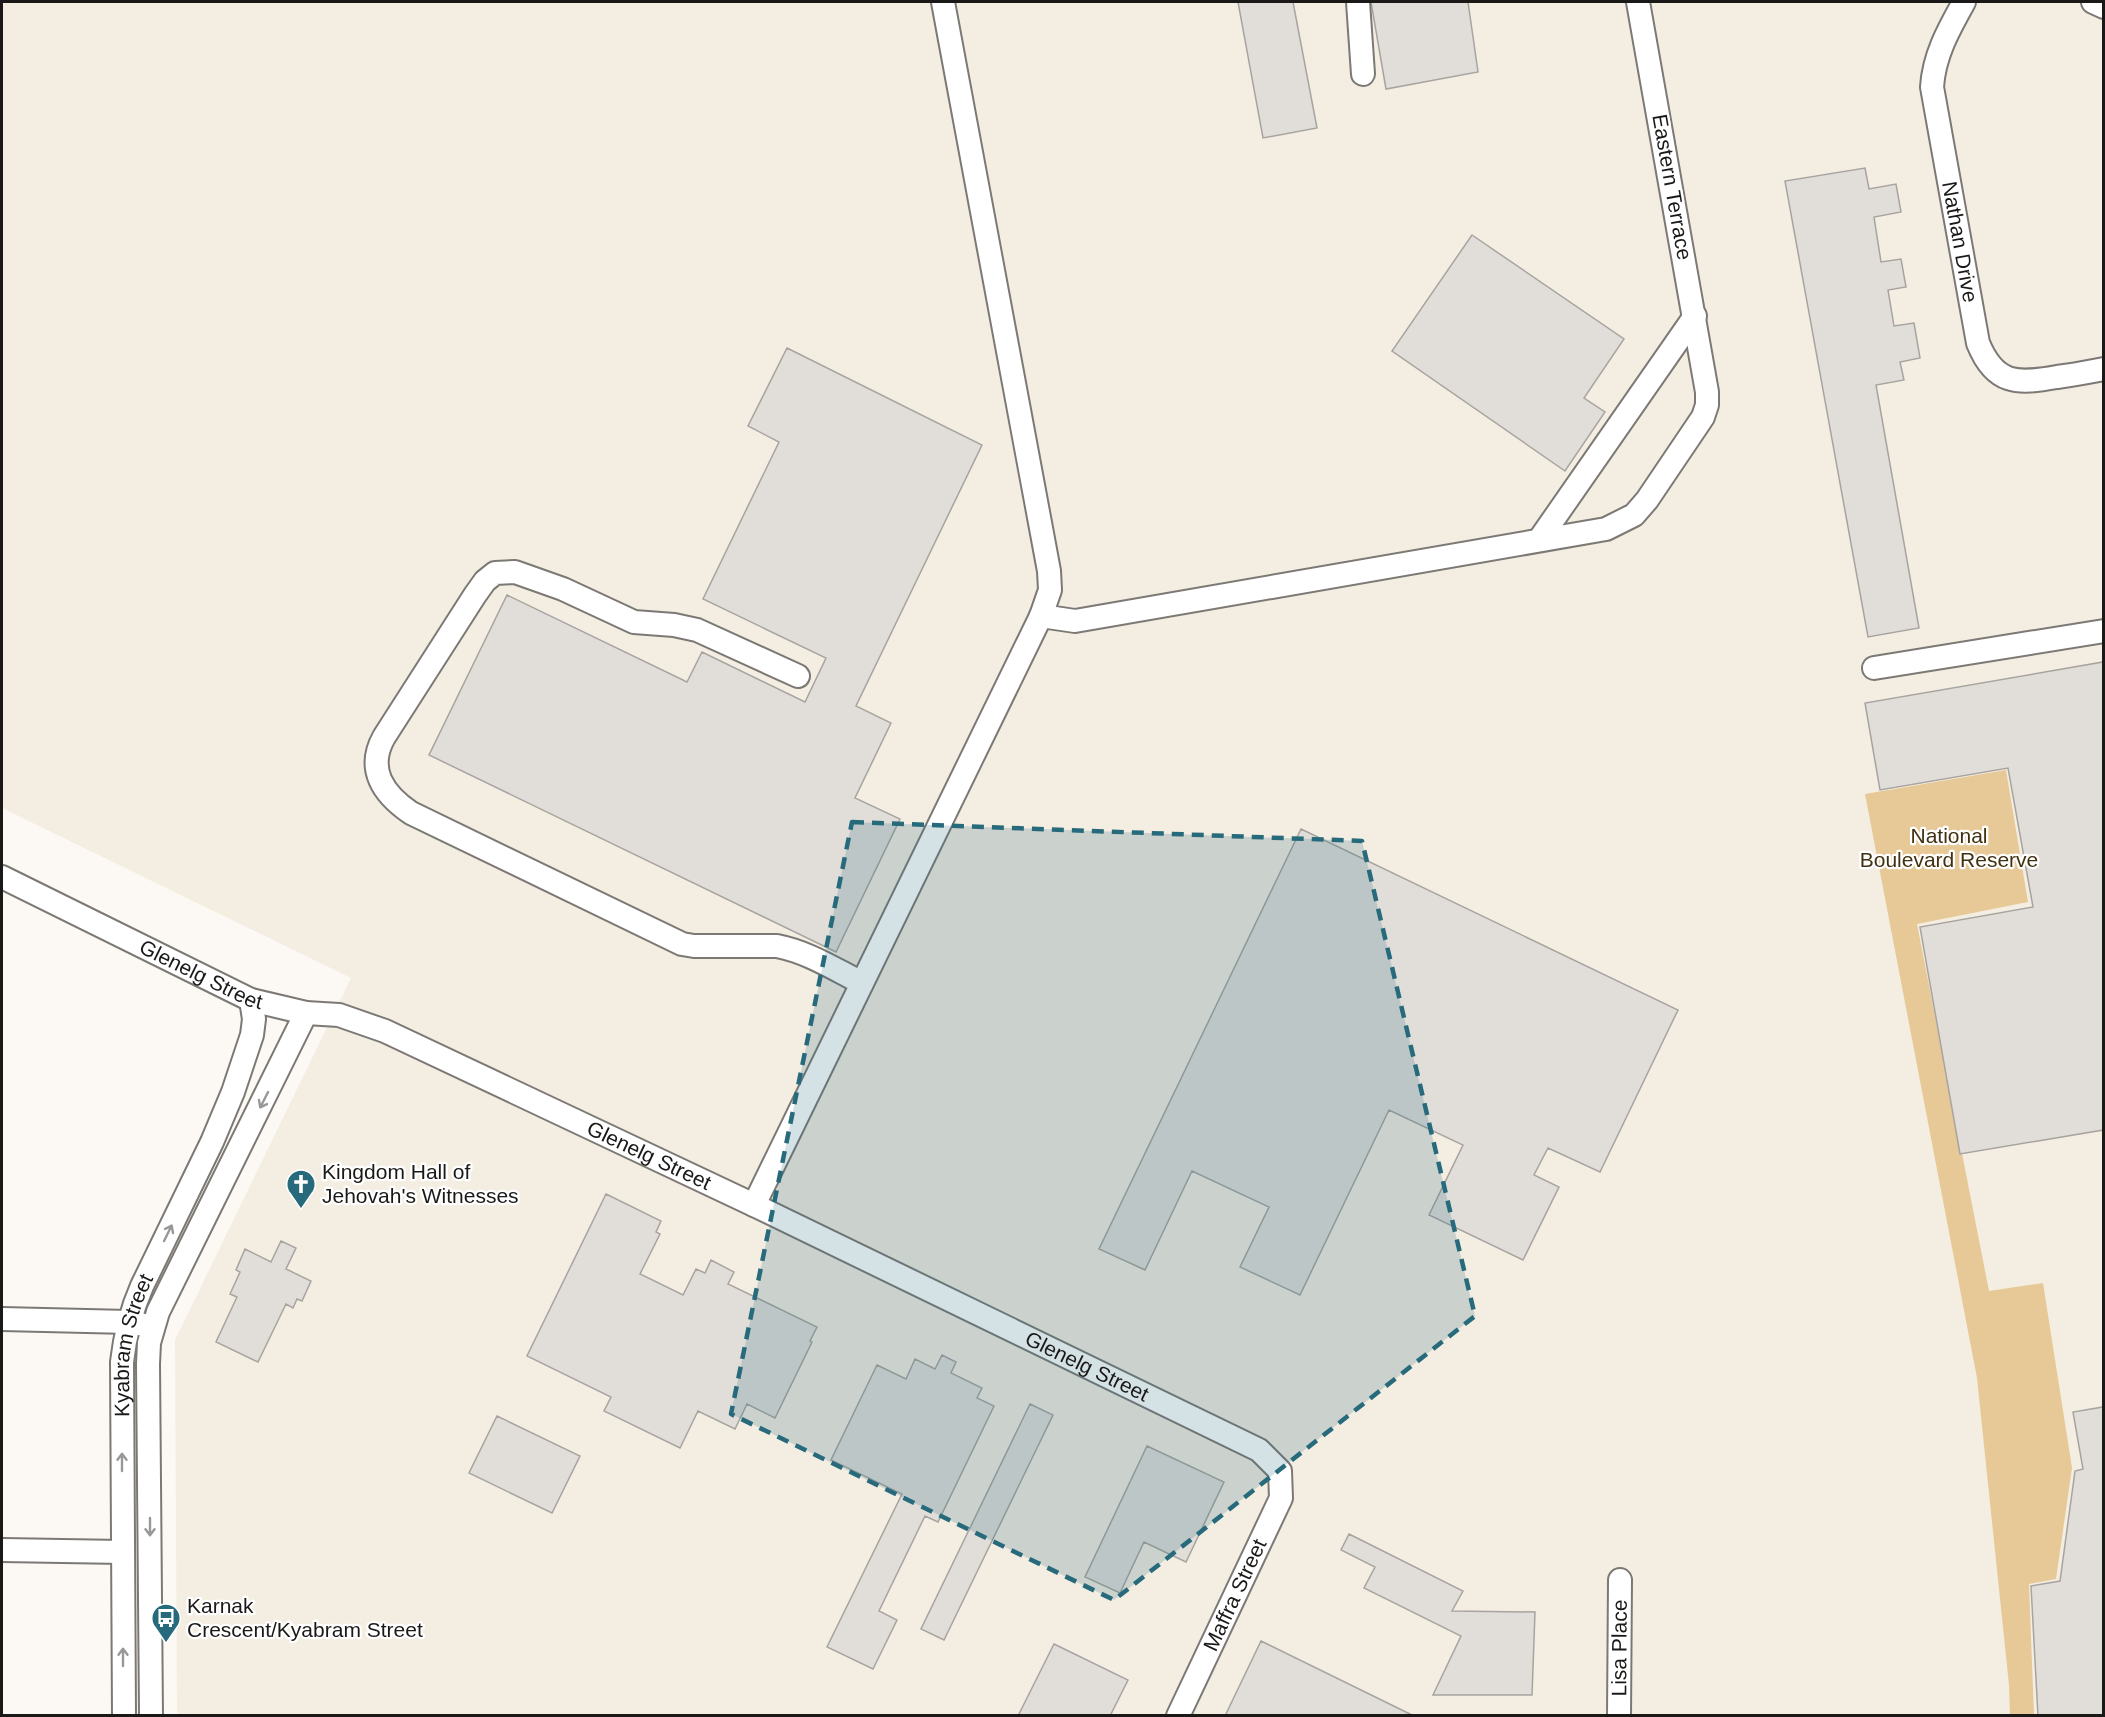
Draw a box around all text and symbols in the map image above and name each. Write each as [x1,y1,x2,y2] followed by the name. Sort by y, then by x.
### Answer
[1648,112,1697,262] street label: Eastern Terrace
[1938,179,1982,304] street label: Nathan Drive
[1860,824,2038,871] park label: National Boulevard Reserve
[136,935,265,1013] street label: Glenelg Street
[258,1091,269,1109] one-way arrow
[584,1116,715,1194] street label: Glenelg Street
[322,1160,519,1207] place label: Kingdom Hall of Jehovah's Witnesses
[285,1168,317,1210] church icon: Kingdom Hall of Jehovah's Witnesses
[162,1225,174,1243] one-way arrow
[110,1270,157,1417] street label: Kyabram Street
[1022,1326,1153,1406] street label: Glenelg Street
[116,1453,128,1473] one-way arrow
[144,1517,156,1537] one-way arrow
[1199,1535,1271,1654] street label: Maffra Street
[187,1594,423,1641] place label: Karnak Crescent/Kyabram Street
[1607,1599,1631,1697] street label: Lisa Place
[150,1602,182,1644] bus stop icon: Karnak Crescent/Kyabram Street
[117,1648,129,1668] one-way arrow

